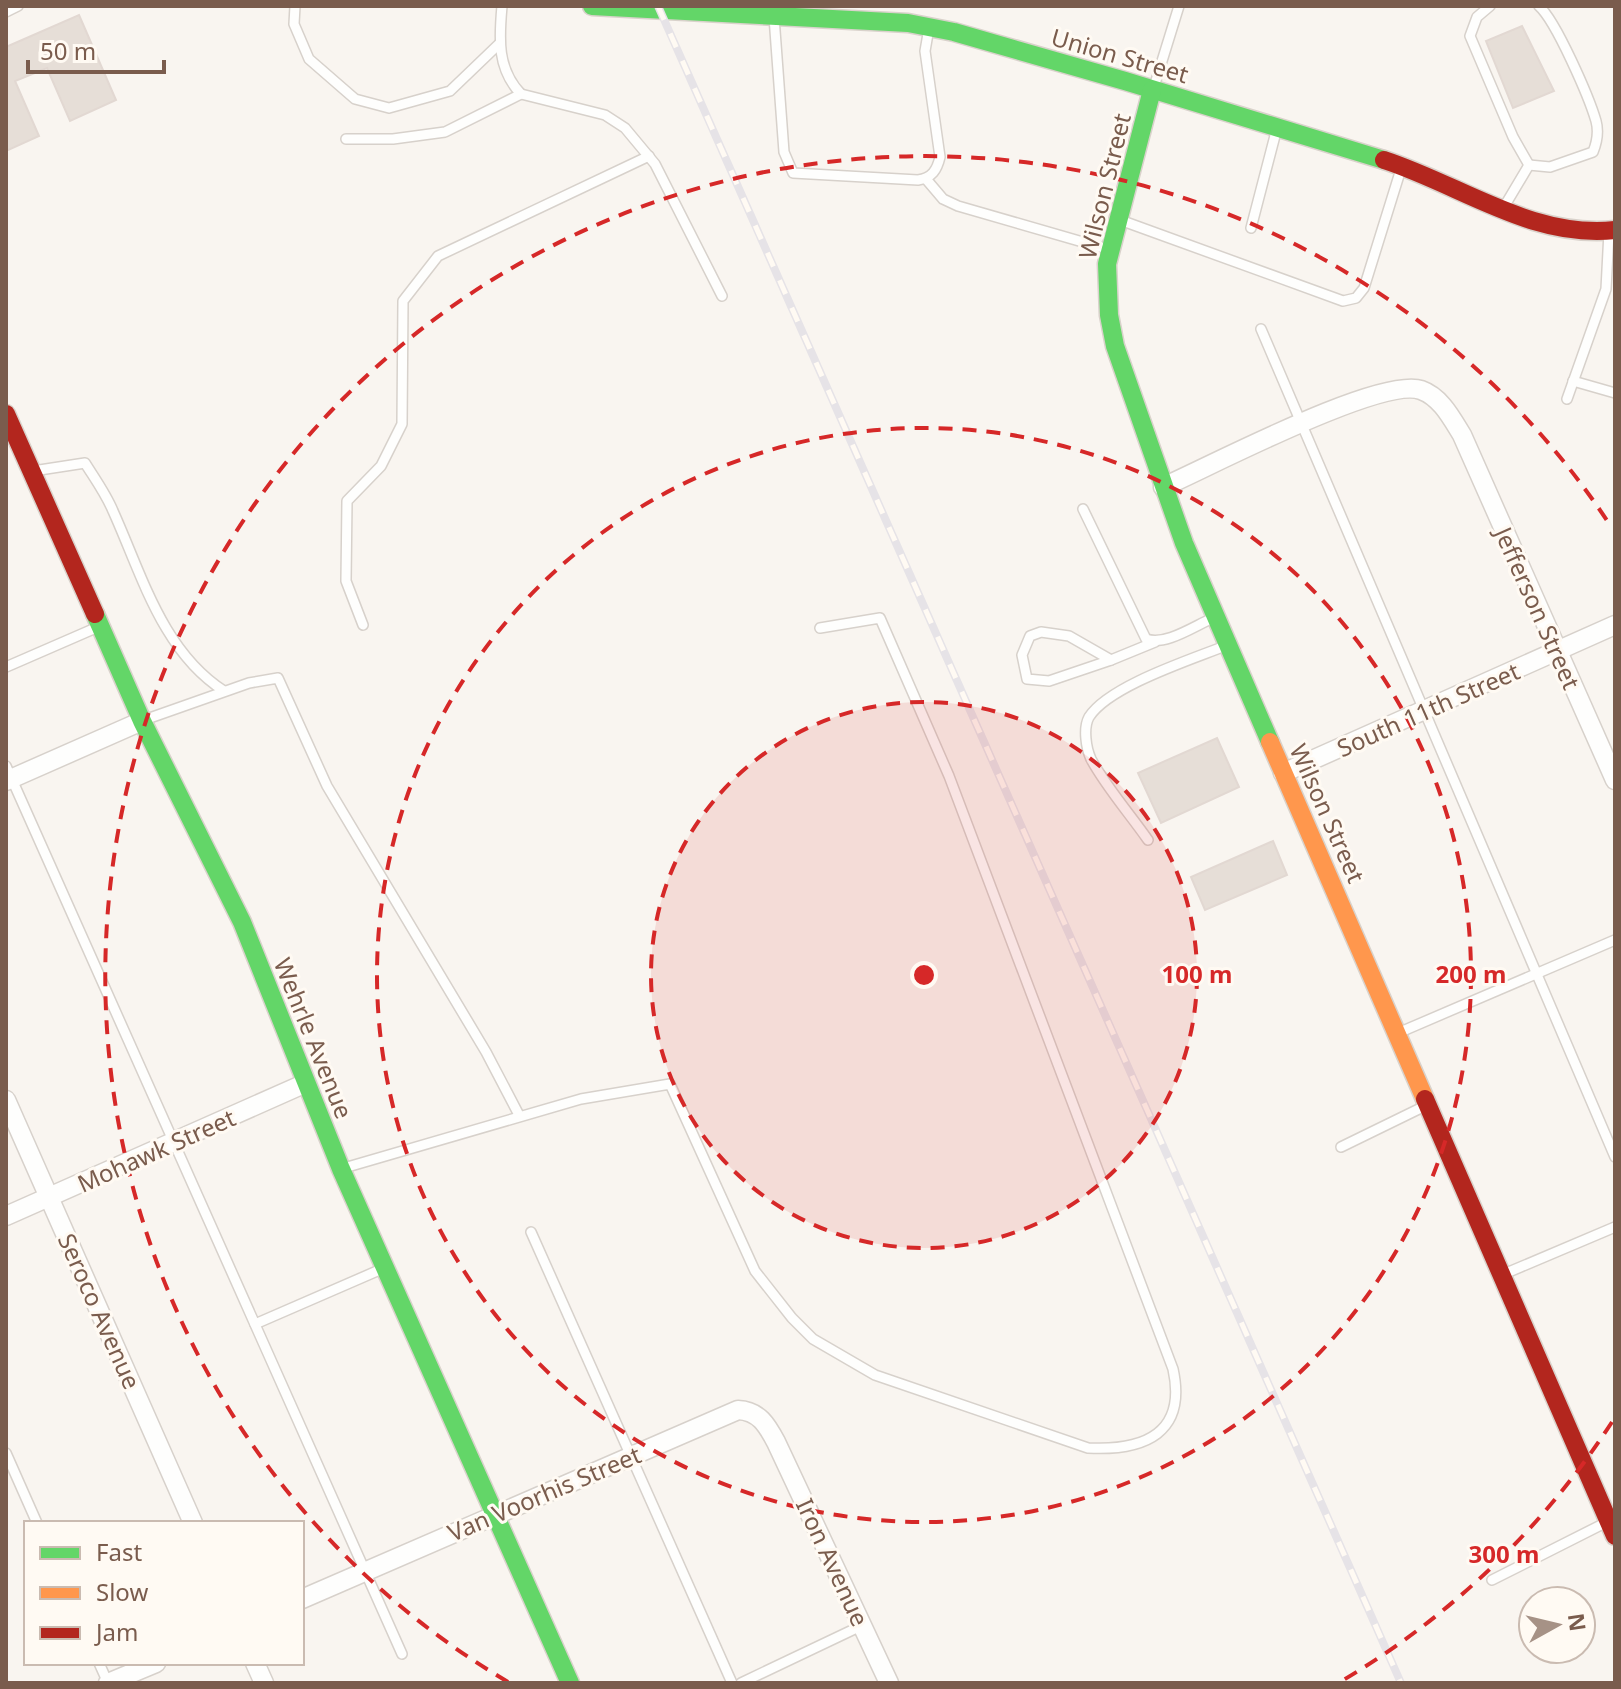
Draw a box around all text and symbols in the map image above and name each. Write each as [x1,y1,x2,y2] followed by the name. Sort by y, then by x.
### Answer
[1048,20,1193,90] street label: Union Street
[28,24,164,74] scale bar
[40,34,96,67] text: 50 m
[1070,109,1138,262] street label: Wilson Street
[1487,520,1589,695] street label: Jefferson Street
[1332,654,1525,764] street label: South 11th Street
[1283,738,1373,888] street label: Wilson Street
[267,953,361,1123] street label: Wehrle Avenue
[1162,957,1232,990] text: 100 m
[1436,957,1506,990] text: 200 m
[910,961,938,989] centre of rings
[72,1100,240,1200] street label: Mohawk Street
[51,1228,149,1394] street label: Seroco Avenue
[442,1437,646,1549] street label: Van Voorhis Street
[789,1493,877,1631] street label: Iron Avenue
[24,1521,304,1665] legend
[96,1535,142,1568] text: Fast
[1469,1537,1539,1570] text: 300 m
[96,1575,148,1608] text: Slow
[1517,1585,1597,1665] north arrow
[1562,1611,1594,1633] text: N
[94,1615,138,1648] text: Jam

